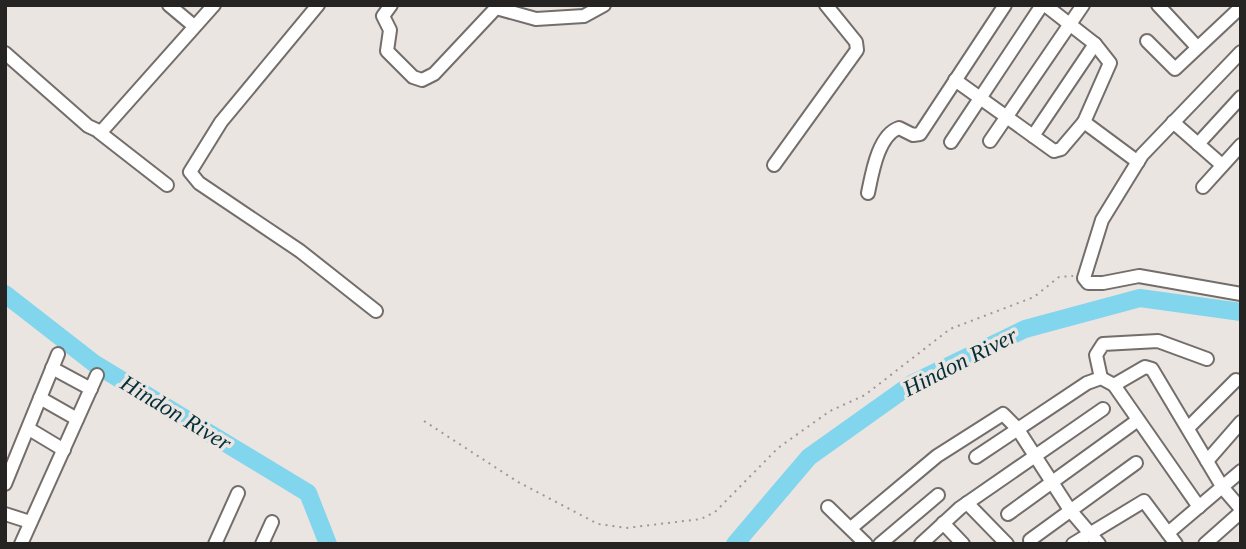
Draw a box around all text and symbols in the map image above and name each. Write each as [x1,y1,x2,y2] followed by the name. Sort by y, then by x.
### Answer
[898,322,1022,402] water label: Hindon River
[115,370,237,456] water label: Hindon River

